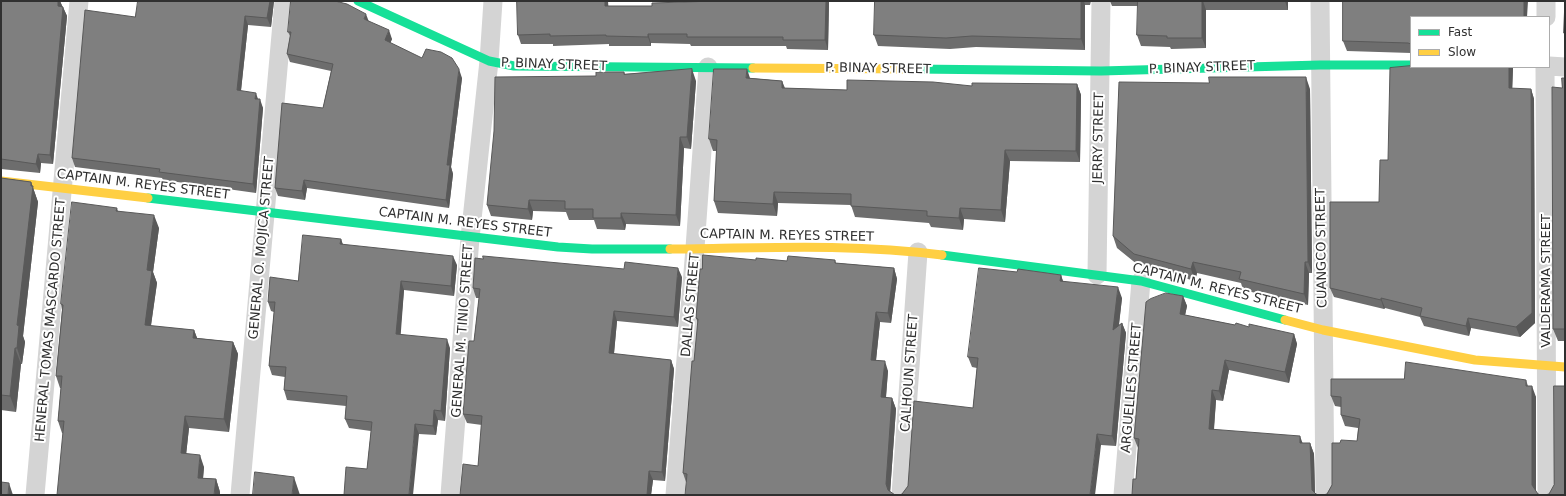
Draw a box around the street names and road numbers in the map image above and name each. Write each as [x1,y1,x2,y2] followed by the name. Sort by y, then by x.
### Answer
[501,55,607,75] street label: P. BINAY STREET
[1149,58,1255,78] street label: P. BINAY STREET
[825,60,931,78] street label: P. BINAY STREET
[1090,92,1108,184] street label: JERRY STREET
[246,156,278,340] street label: GENERAL O. MOJICA STREET
[56,167,230,203] street label: CAPTAIN M. REYES STREET
[1313,188,1331,308] street label: CUANGCO STREET
[33,197,69,443] street label: HENERAL TOMAS MASCARDO STREET
[378,205,552,241] street label: CAPTAIN M. REYES STREET
[1539,214,1555,348] street label: VALDERAMA STREET
[700,227,874,245] street label: CAPTAIN M. REYES STREET
[449,244,477,418] street label: GENERAL M. TINIO STREET
[679,252,703,358] street label: DALLAS STREET
[1131,260,1303,318] street label: CAPTAIN M. REYES STREET
[898,314,922,432] street label: CALHOUN STREET
[1119,322,1145,454] street label: ARGUELLES STREET

